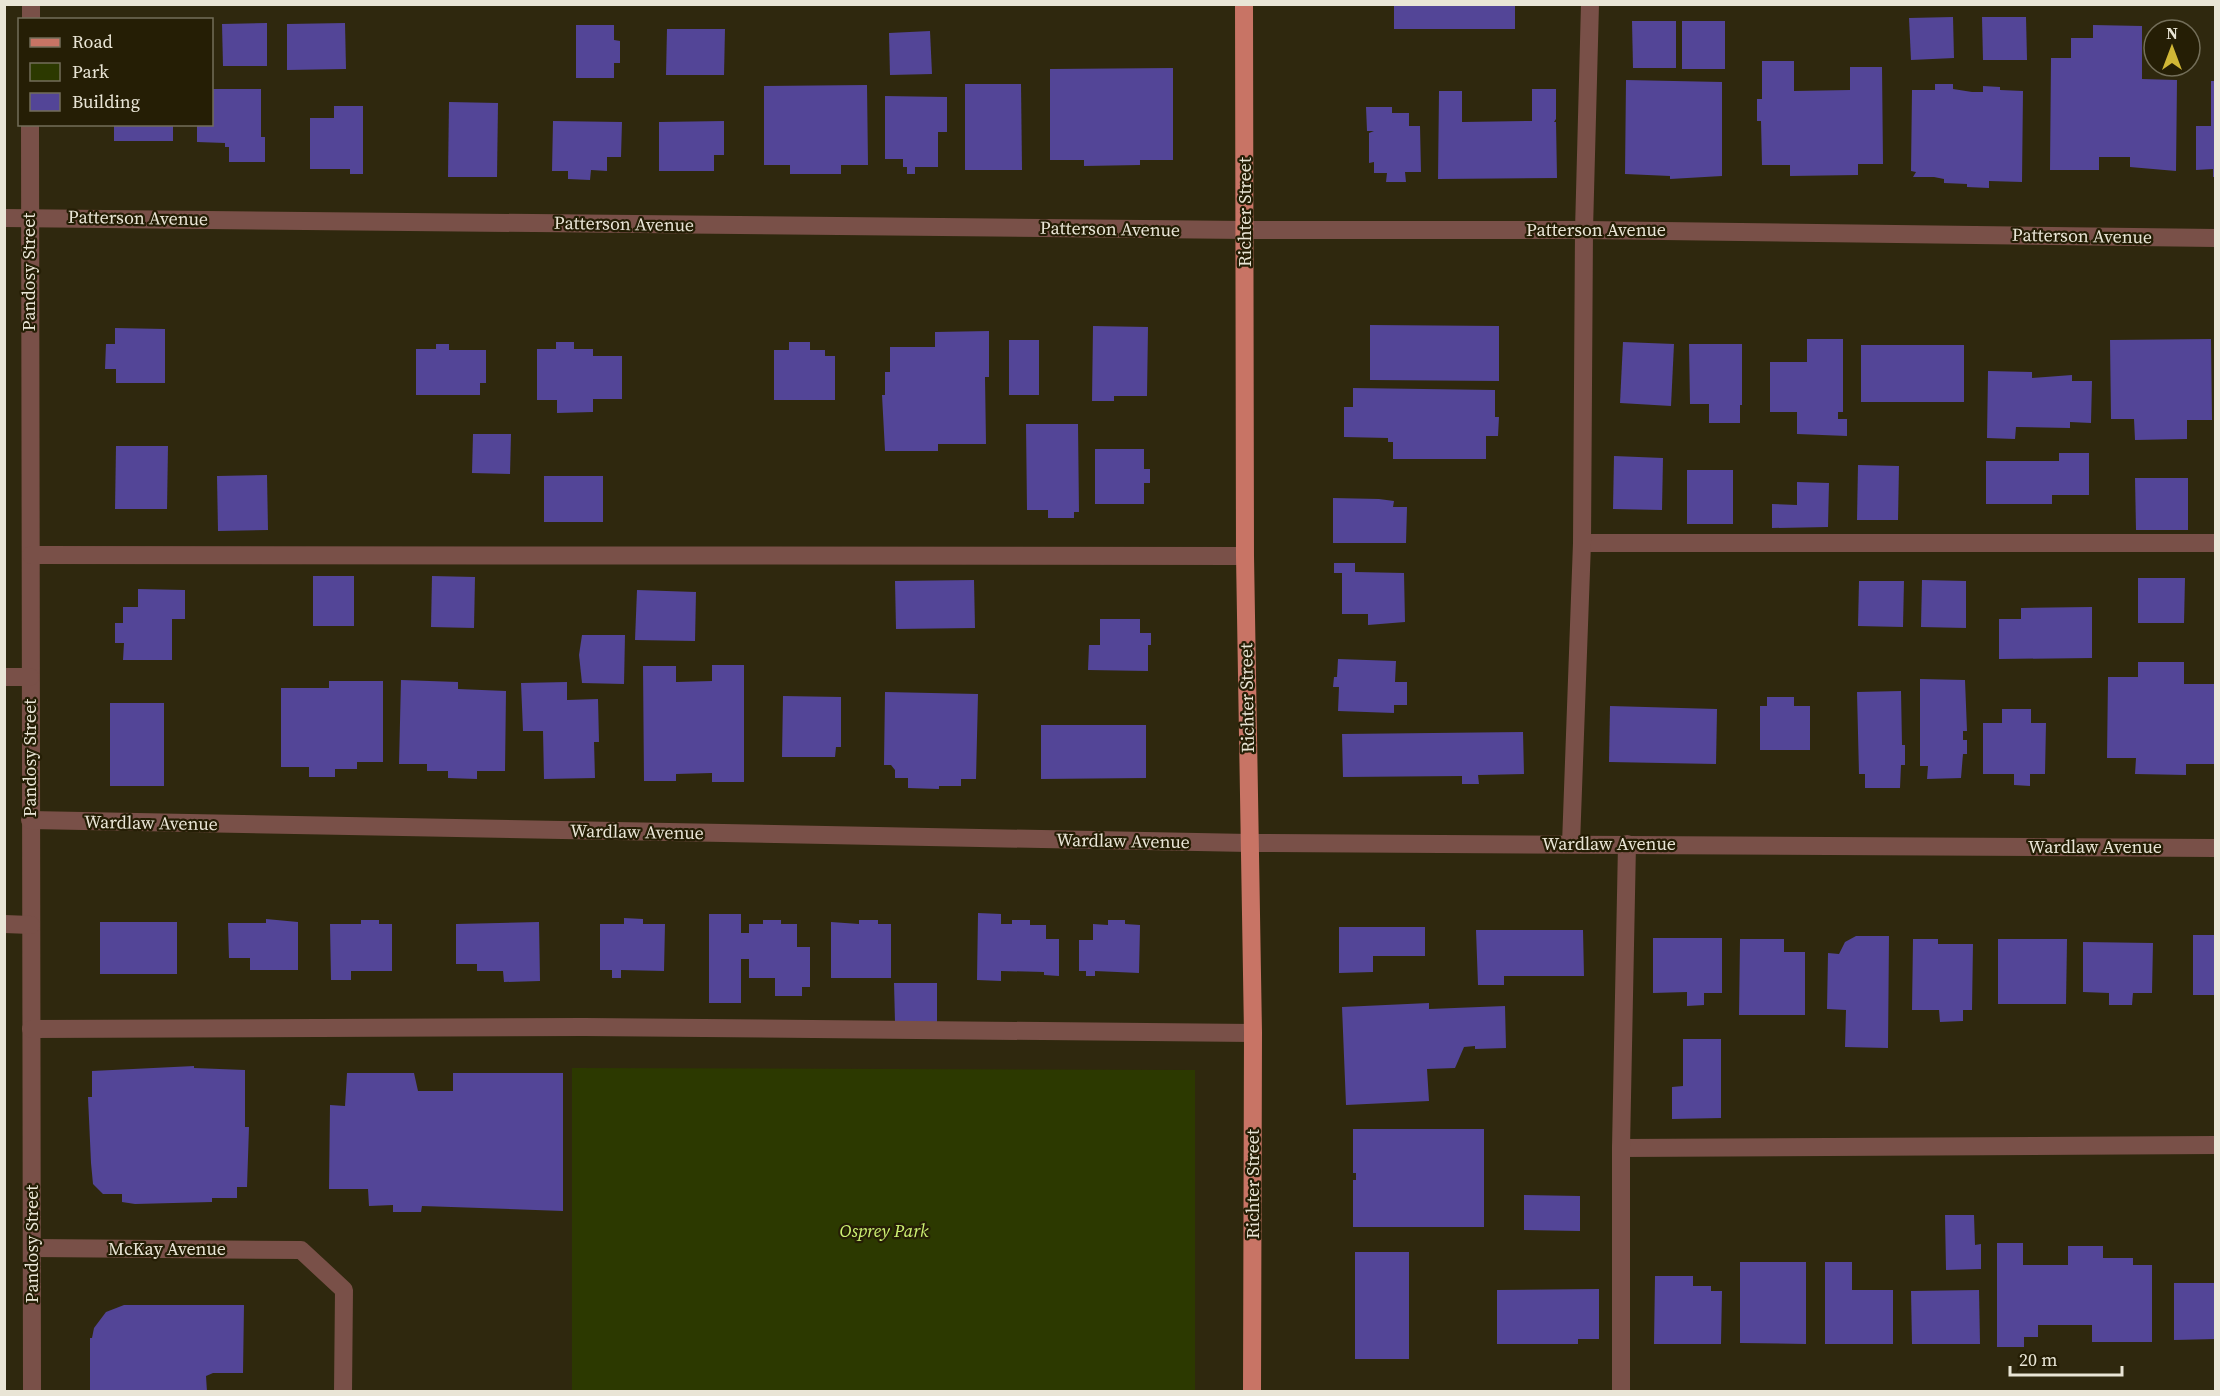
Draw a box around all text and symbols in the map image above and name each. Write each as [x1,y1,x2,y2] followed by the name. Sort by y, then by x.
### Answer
[18,18,213,126] legend
[2142,18,2202,78] north arrow
[2166,22,2178,44] text: N
[72,29,113,54] text: Road
[72,59,109,84] text: Park
[72,89,140,114] text: Building
[1232,157,1257,267] street label: Richter Street
[68,204,208,231] street label: Patterson Avenue
[554,210,694,237] street label: Patterson Avenue
[16,213,41,331] street label: Pandosy Street
[1040,215,1180,242] street label: Patterson Avenue
[1526,217,1666,242] street label: Patterson Avenue
[2012,222,2152,249] street label: Patterson Avenue
[1233,643,1260,753] street label: Richter Street
[17,699,42,817] street label: Pandosy Street
[84,809,218,836] street label: Wardlaw Avenue
[570,818,704,845] street label: Wardlaw Avenue
[1056,827,1190,854] street label: Wardlaw Avenue
[1542,831,1676,856] street label: Wardlaw Avenue
[2028,834,2162,859] street label: Wardlaw Avenue
[1240,1129,1265,1239] street label: Richter Street
[19,1185,44,1303] street label: Pandosy Street
[840,1218,929,1243] park label: Osprey Park
[108,1236,226,1261] street label: McKay Avenue
[2010,1339,2122,1377] scale bar
[2019,1347,2057,1372] text: 20 m

